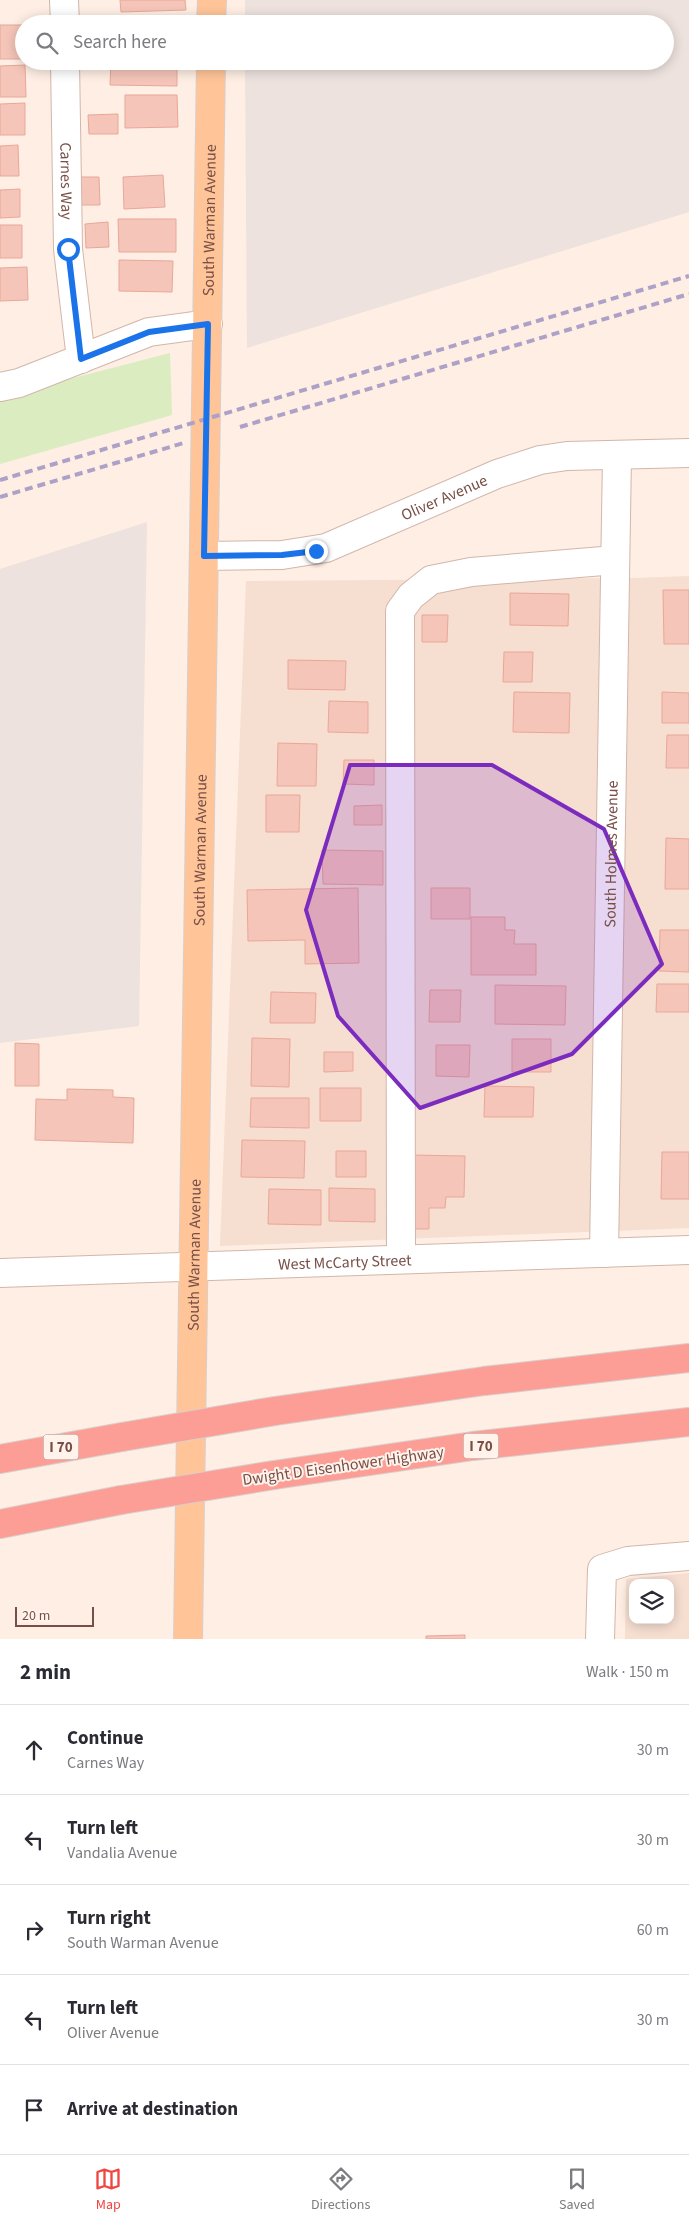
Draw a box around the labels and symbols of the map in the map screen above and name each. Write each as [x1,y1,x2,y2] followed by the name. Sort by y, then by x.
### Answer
[54,142,78,220] street label: Carnes Way
[198,144,222,296] street label: South Warman Avenue
[57,238,80,261] route start
[398,469,491,526] street label: Oliver Avenue
[305,540,328,563] route end
[188,774,213,926] street label: South Warman Avenue
[599,780,624,928] street label: South Holmes Avenue
[182,1179,207,1331] street label: South Warman Avenue
[278,1249,412,1276] street label: West McCarty Street
[44,1434,78,1460] road number: I 70
[464,1434,498,1458] road number: I 70
[241,1441,446,1491] street label: Dwight D Eisenhower Highway
[15,1604,94,1627] scale bar

